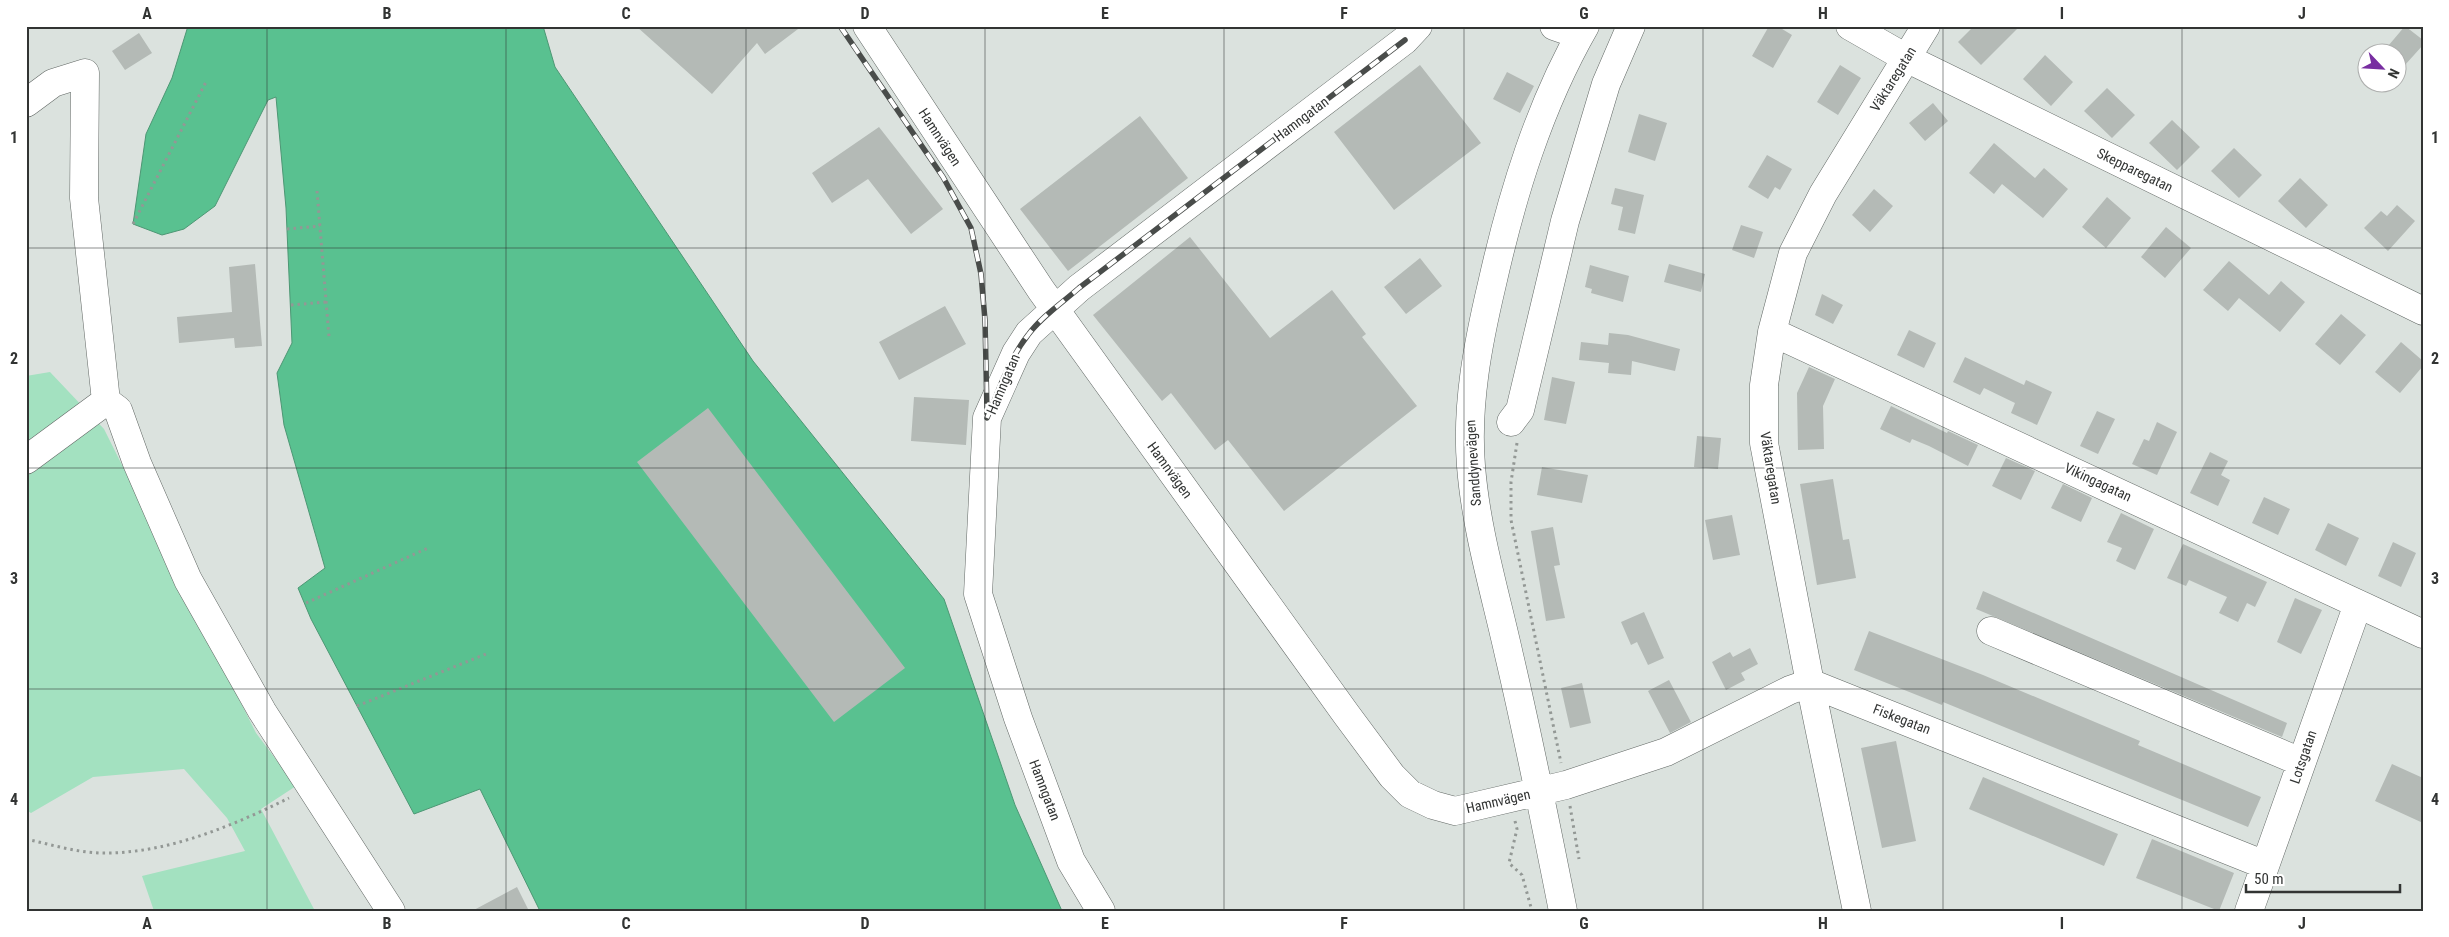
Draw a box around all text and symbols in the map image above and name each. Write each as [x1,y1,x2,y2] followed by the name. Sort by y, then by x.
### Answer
[142,4,152,23] text: A
[383,4,392,23] text: B
[621,4,631,23] text: C
[860,4,870,23] text: D
[1101,4,1109,23] text: E
[1340,4,1348,23] text: F
[1579,4,1589,23] text: G
[1818,4,1828,23] text: H
[2060,4,2064,23] text: I
[2298,4,2306,23] text: J
[2356,42,2406,92] north arrow
[1867,44,1919,114] street label: Väktaregatan
[2385,66,2403,81] text: N
[1271,93,1331,145] street label: Hamngatan
[915,105,965,169] street label: Hamnvägen
[10,128,18,147] text: 1
[2431,128,2439,147] text: 1
[2094,145,2176,195] street label: Skepparegatan
[10,349,18,368] text: 2
[2431,349,2439,368] text: 2
[983,351,1023,417] street label: Hamngatan
[1462,419,1484,507] street label: Sanddynevägen
[1757,431,1785,505] street label: Väktaregatan
[1144,439,1196,501] street label: Hamnvägen
[2062,459,2134,505] street label: Vikingagatan
[10,569,18,588] text: 3
[2431,569,2439,588] text: 3
[1871,701,1933,737] street label: Fiskegatan
[2286,728,2320,786] street label: Lotsgatan
[1026,757,1064,823] street label: Hamngatan
[1464,786,1532,816] street label: Hamnvägen
[10,790,18,809] text: 4
[2431,790,2439,809] text: 4
[2246,862,2400,894] scale bar
[2254,870,2284,888] text: 50 m
[142,914,152,933] text: A
[383,914,392,933] text: B
[621,914,631,933] text: C
[860,914,870,933] text: D
[1101,914,1109,933] text: E
[1340,914,1348,933] text: F
[1579,914,1589,933] text: G
[1818,914,1828,933] text: H
[2060,914,2064,933] text: I
[2298,914,2306,933] text: J

